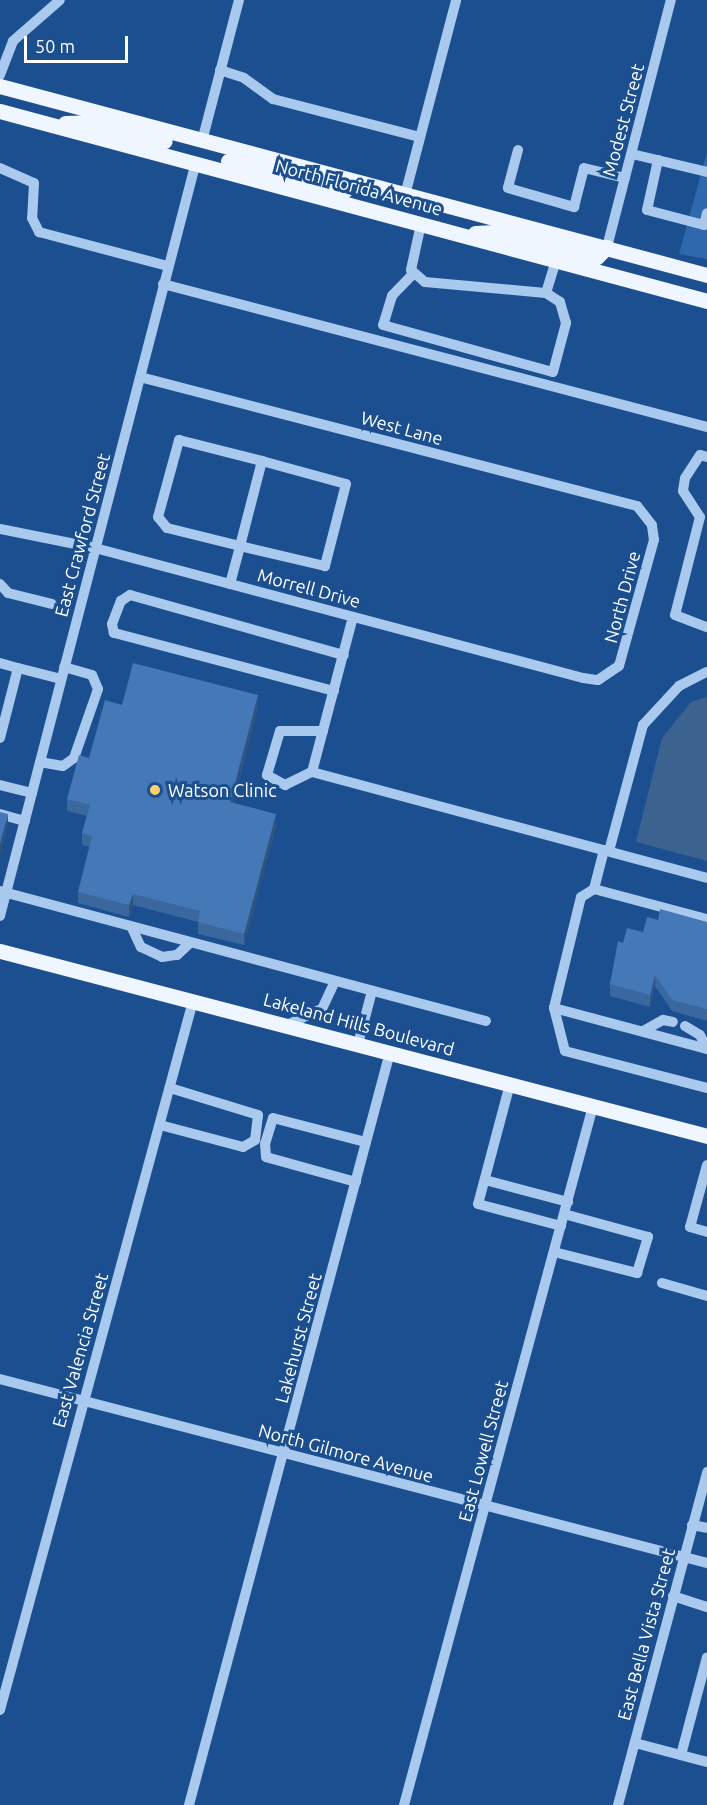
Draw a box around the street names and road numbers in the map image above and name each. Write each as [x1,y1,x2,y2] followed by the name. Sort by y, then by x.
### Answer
[598,61,648,179] street label: Modest Street
[273,154,445,220] street label: North Florida Avenue
[359,407,445,449] street label: West Lane
[50,451,114,619] street label: East Crawford Street
[599,549,645,645] street label: North Drive
[255,564,363,612] street label: Morrell Drive
[261,988,457,1060] street label: Lakeland Hills Boulevard
[48,1270,112,1430] street label: East Valencia Street
[270,1271,326,1405] street label: Lakehurst Street
[454,1378,512,1524] street label: East Lowell Street
[256,1419,436,1487] street label: North Gilmore Avenue
[613,1546,679,1722] street label: East Bella Vista Street

